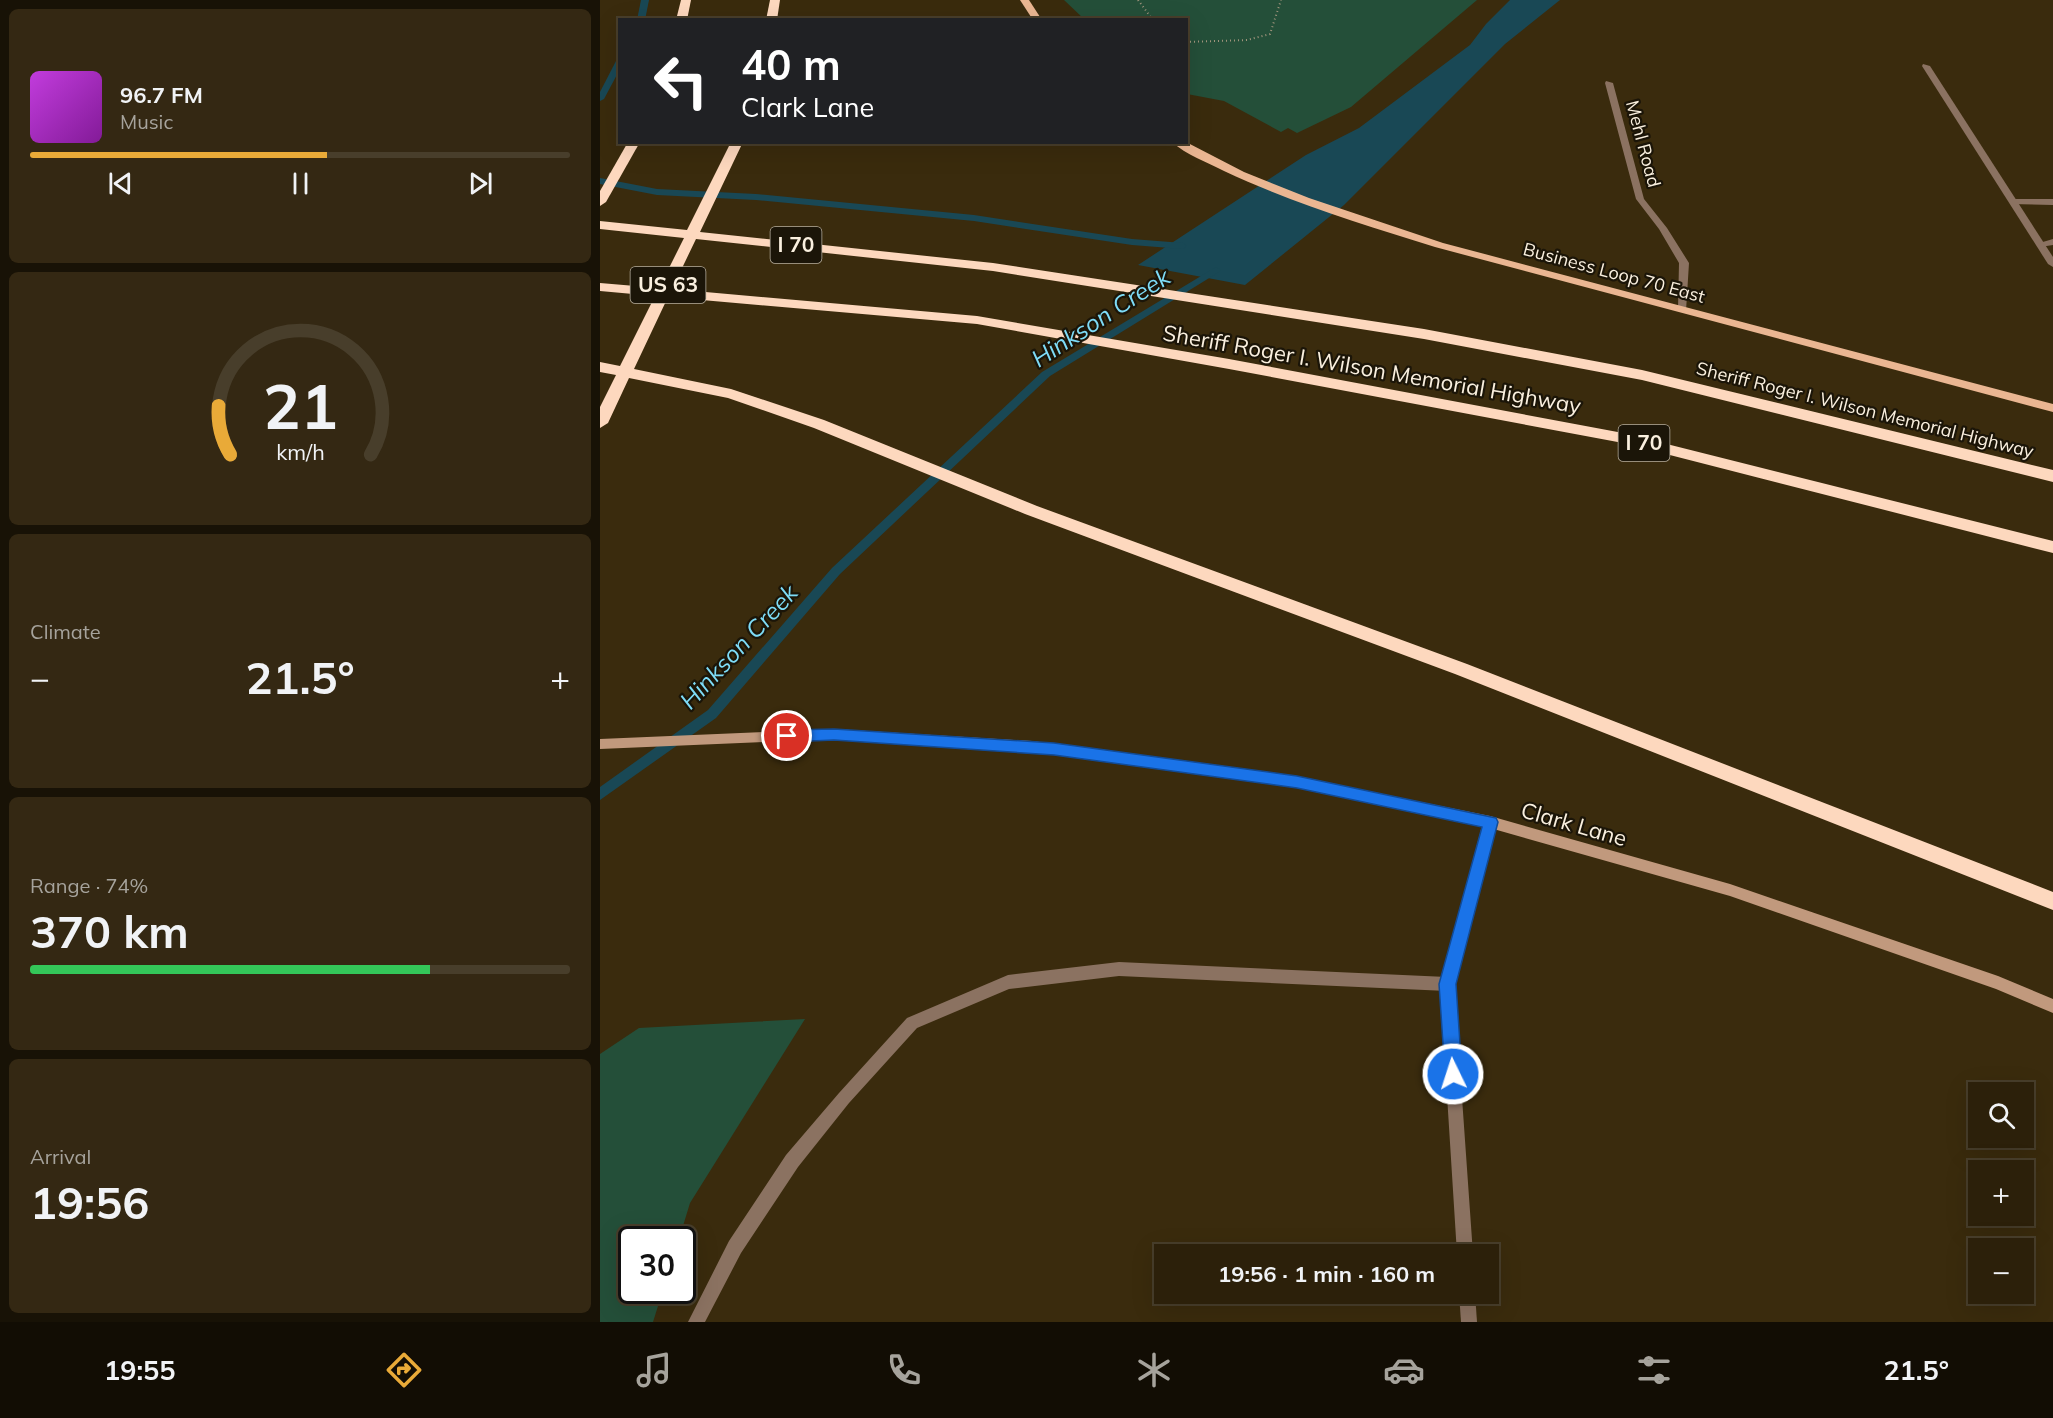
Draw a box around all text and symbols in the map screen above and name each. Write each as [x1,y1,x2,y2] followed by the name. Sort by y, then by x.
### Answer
[741,38,841,91] text: 40 m
[642,42,720,120] icon: left
[120,81,203,109] text: 96.7 FM
[741,90,874,124] text: Clark Lane
[1621,98,1666,190] street label: Mehl Road
[120,109,173,134] text: Music
[104,167,137,200] icon: previous
[284,167,317,200] icon: pause
[464,167,497,200] icon: next
[770,227,822,263] road number: I 70
[1521,237,1708,308] street label: Business Loop 70 East
[1025,261,1176,373] water label: Hinkson Creek
[631,267,706,303] road number: US 63
[1161,318,1584,420] street label: Sheriff Roger I. Wilson Memorial Highway
[1694,356,2037,463] street label: Sheriff Roger I. Wilson Memorial Highway
[263,367,337,446] text: 21
[1618,425,1670,461] road number: I 70
[276,439,324,466] text: km/h
[673,577,804,715] water label: Hinkson Creek
[30,619,101,644] text: Climate
[245,649,355,705] text: 21.5°
[30,657,50,698] text: −
[550,657,570,698] text: +
[761,710,812,761] pin
[770,719,803,752] icon: arrive
[1518,796,1630,852] street label: Clark Lane
[30,873,148,898] text: Range · 74%
[30,903,189,959] text: 370 km
[1421,1042,1485,1106] position arrow
[1968,1082,2034,1304] map controls
[1968,1082,2034,1148] button: search
[30,1144,91,1169] text: Arrival
[1968,1160,2034,1226] button: +
[30,1174,149,1230] text: 19:56
[618,1226,696,1304] speed limit sign: 30
[1968,1238,2034,1304] button: −
[1218,1260,1435,1288] text: 19:56 · 1 min · 160 m
[383,1349,425,1391] icon: directions
[633,1349,675,1391] icon: music
[883,1349,925,1391] icon: phone
[1133,1349,1175,1391] icon: climate
[1383,1349,1425,1391] icon: car
[1633,1349,1675,1391] icon: filters
[104,1353,175,1387] text: 19:55
[1883,1353,1949,1387] text: 21.5°

